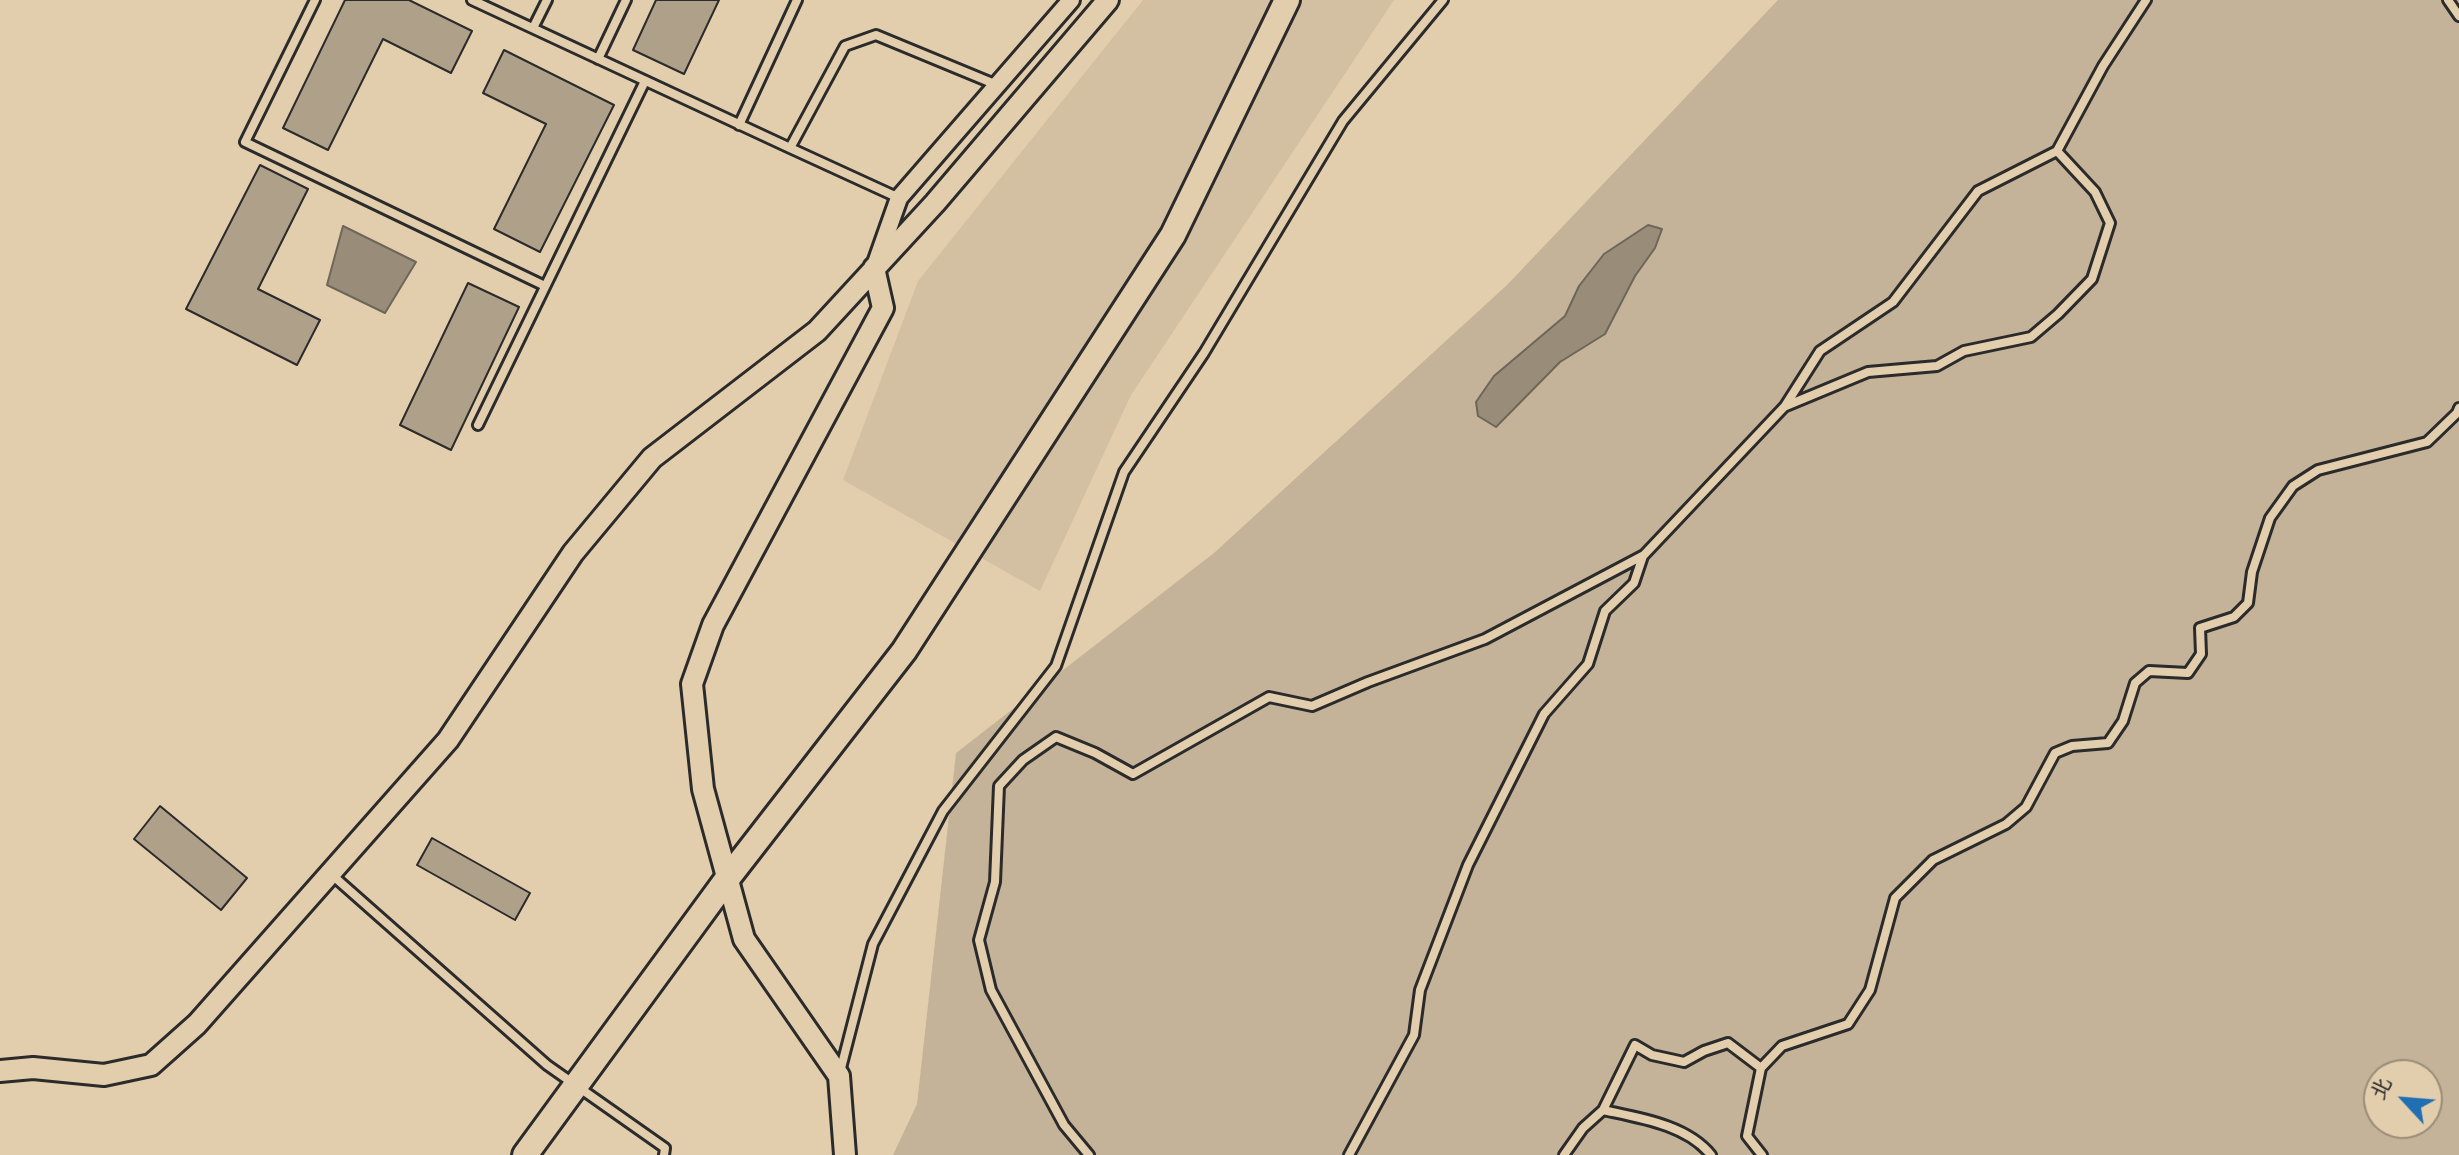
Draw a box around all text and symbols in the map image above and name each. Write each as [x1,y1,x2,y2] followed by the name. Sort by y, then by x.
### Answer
[2363,1059,2443,1139] north arrow
[2367,1074,2400,1105] text: 北

